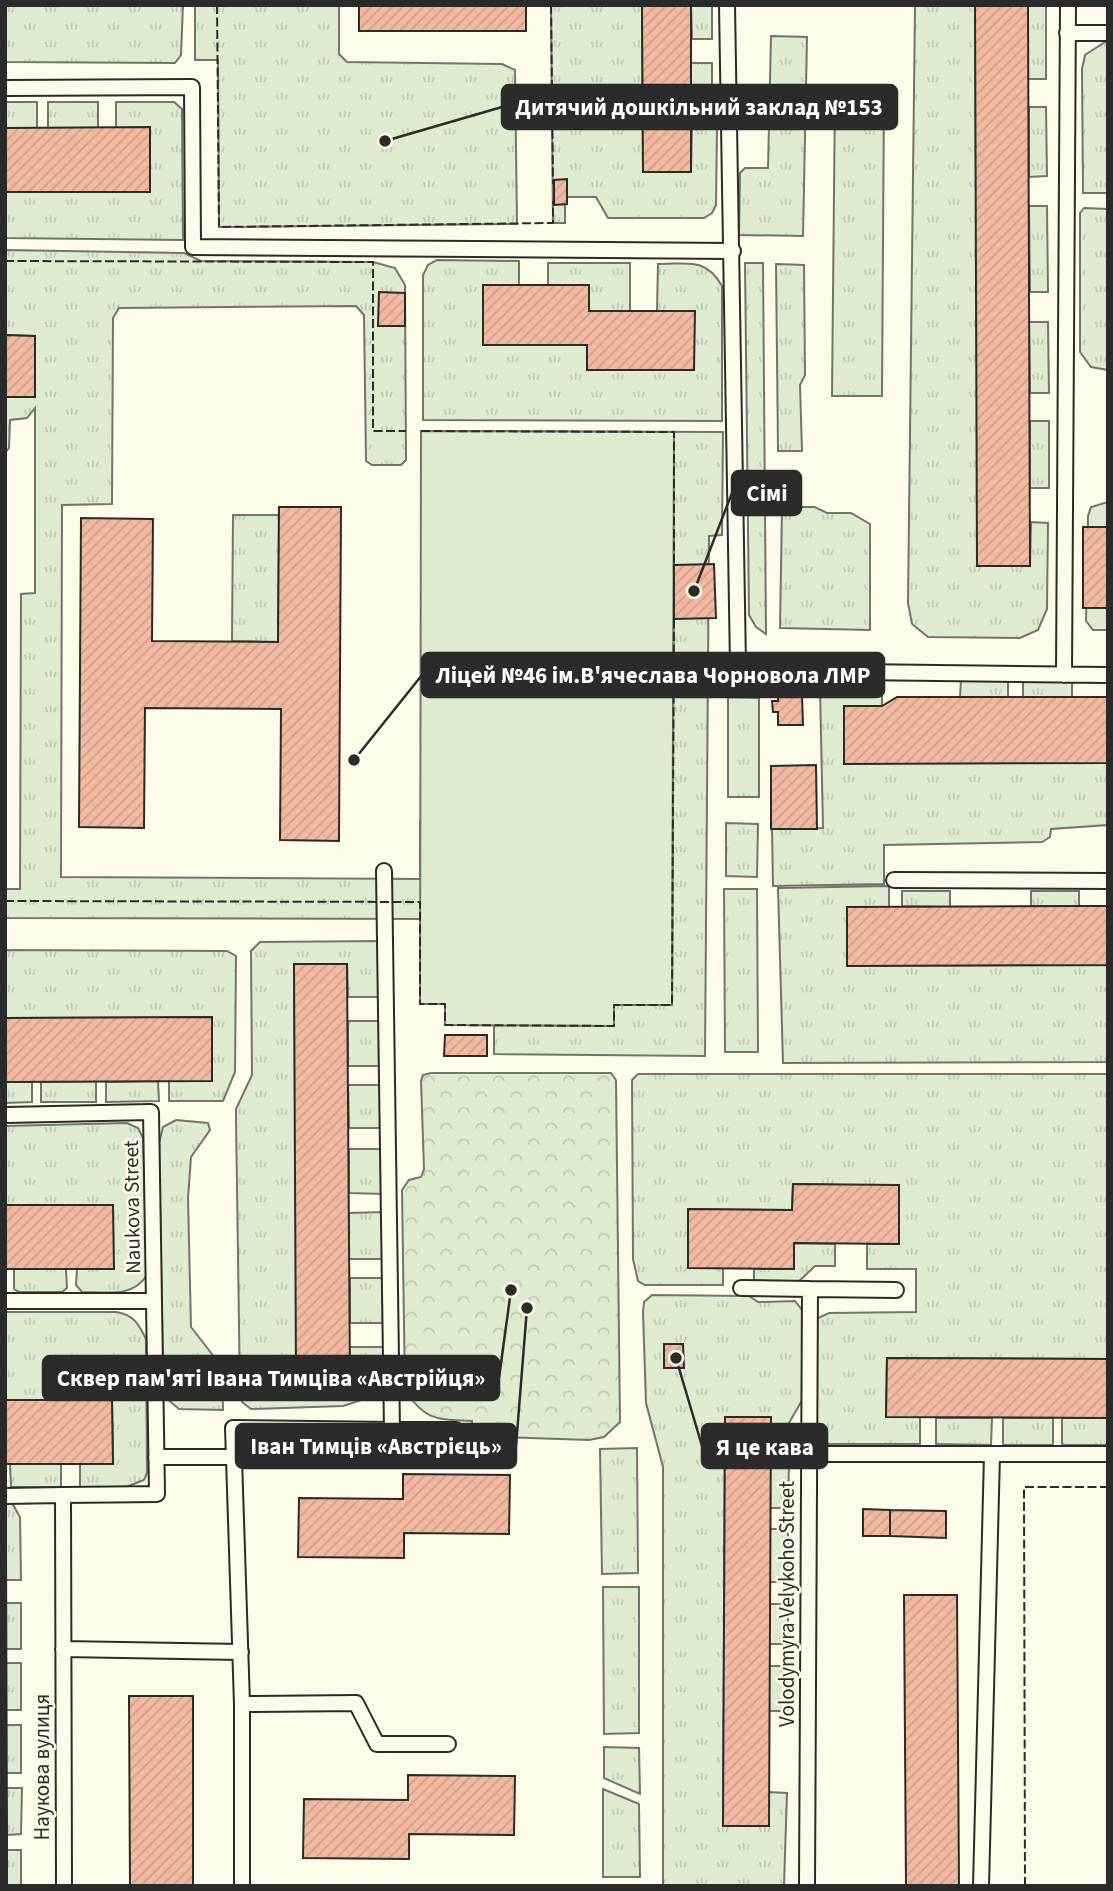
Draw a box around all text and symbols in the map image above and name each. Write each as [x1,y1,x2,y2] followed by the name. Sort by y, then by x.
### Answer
[502,85,897,129] callout: Дитячий дошкільний заклад №153
[515,91,883,124] text: Дитячий дошкільний заклад №153
[732,471,801,515] callout: Сімі
[746,477,788,510] text: Сімі
[422,653,884,697] callout: Ліцей №46 ім.В'ячеслава Чорновола ЛМР
[435,659,870,692] text: Ліцей №46 ім.В'ячеслава Чорновола ЛМР
[116,1140,148,1274] street label: Naukova Street
[43,1356,499,1400] callout: Сквер пам'яті Івана Тимціва «Австрійця»
[57,1362,485,1395] text: Сквер пам'яті Івана Тимціва «Австрійця»
[236,1424,516,1468] callout: Іван Тимців «Австрієць»
[702,1424,827,1468] callout: Я це кава
[250,1430,502,1463] text: Іван Тимців «Австрієць»
[716,1431,814,1464] text: Я це кава
[772,1481,802,1727] street label: Volodymyra Velykoho Street
[27,1694,57,1840] street label: Наукова вулиця

